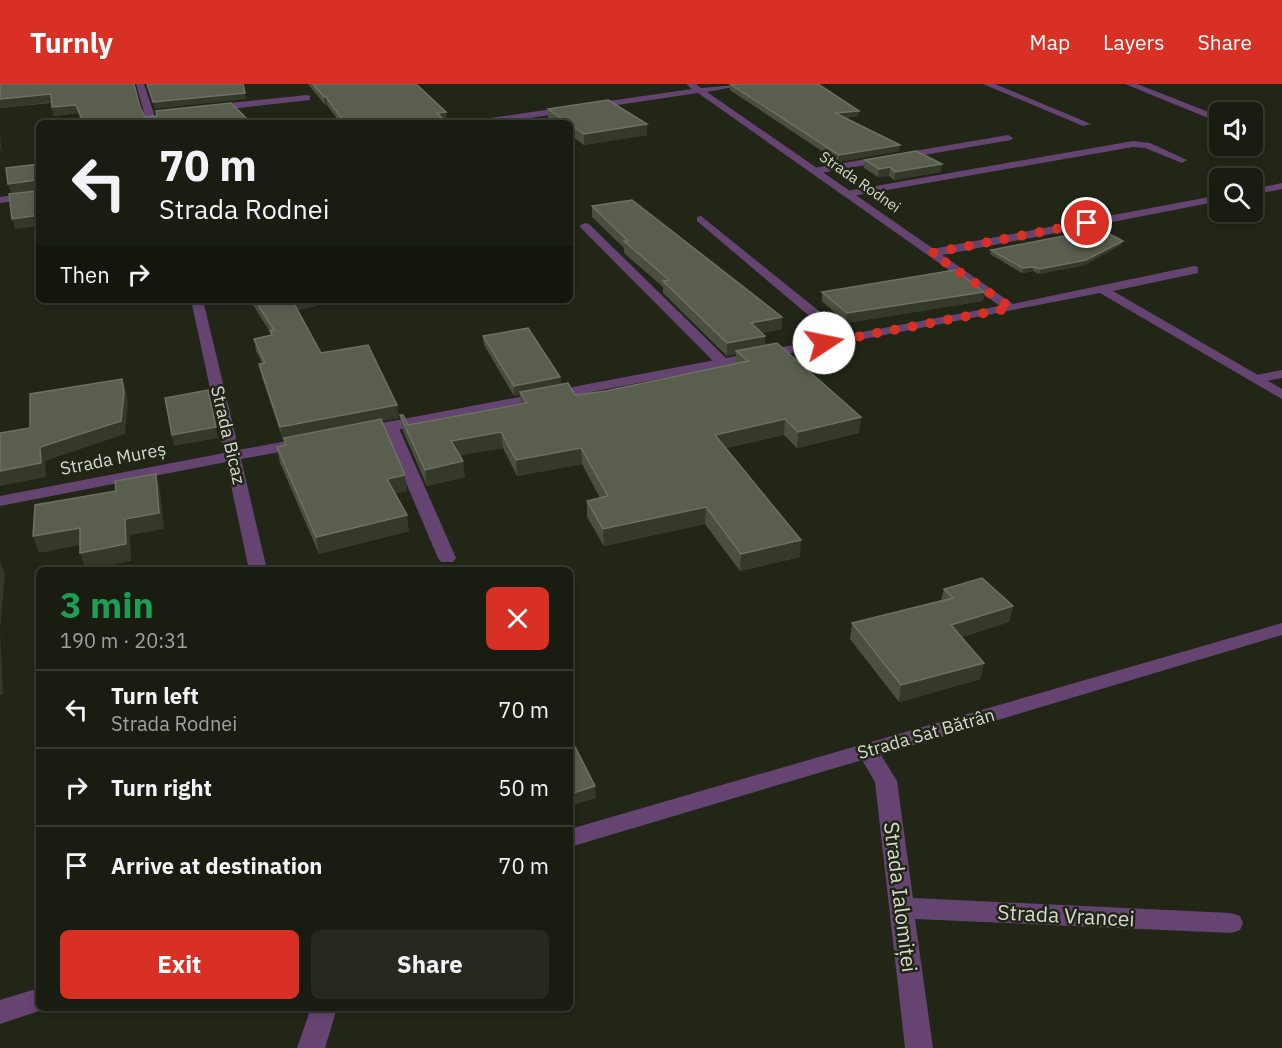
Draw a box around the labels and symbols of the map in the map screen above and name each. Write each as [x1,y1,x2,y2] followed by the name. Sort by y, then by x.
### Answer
[816,147,905,217] street label: Strada Rodnei
[1061,197,1112,248] pin
[792,311,856,375] position arrow
[206,383,251,486] street label: Strada Bicaz
[58,437,168,480] street label: Strada Mureș
[854,703,997,764] street label: Strada Sat Bătrân
[878,820,924,974] street label: Strada Ialomiței
[997,897,1135,933] street label: Strada Vrancei

